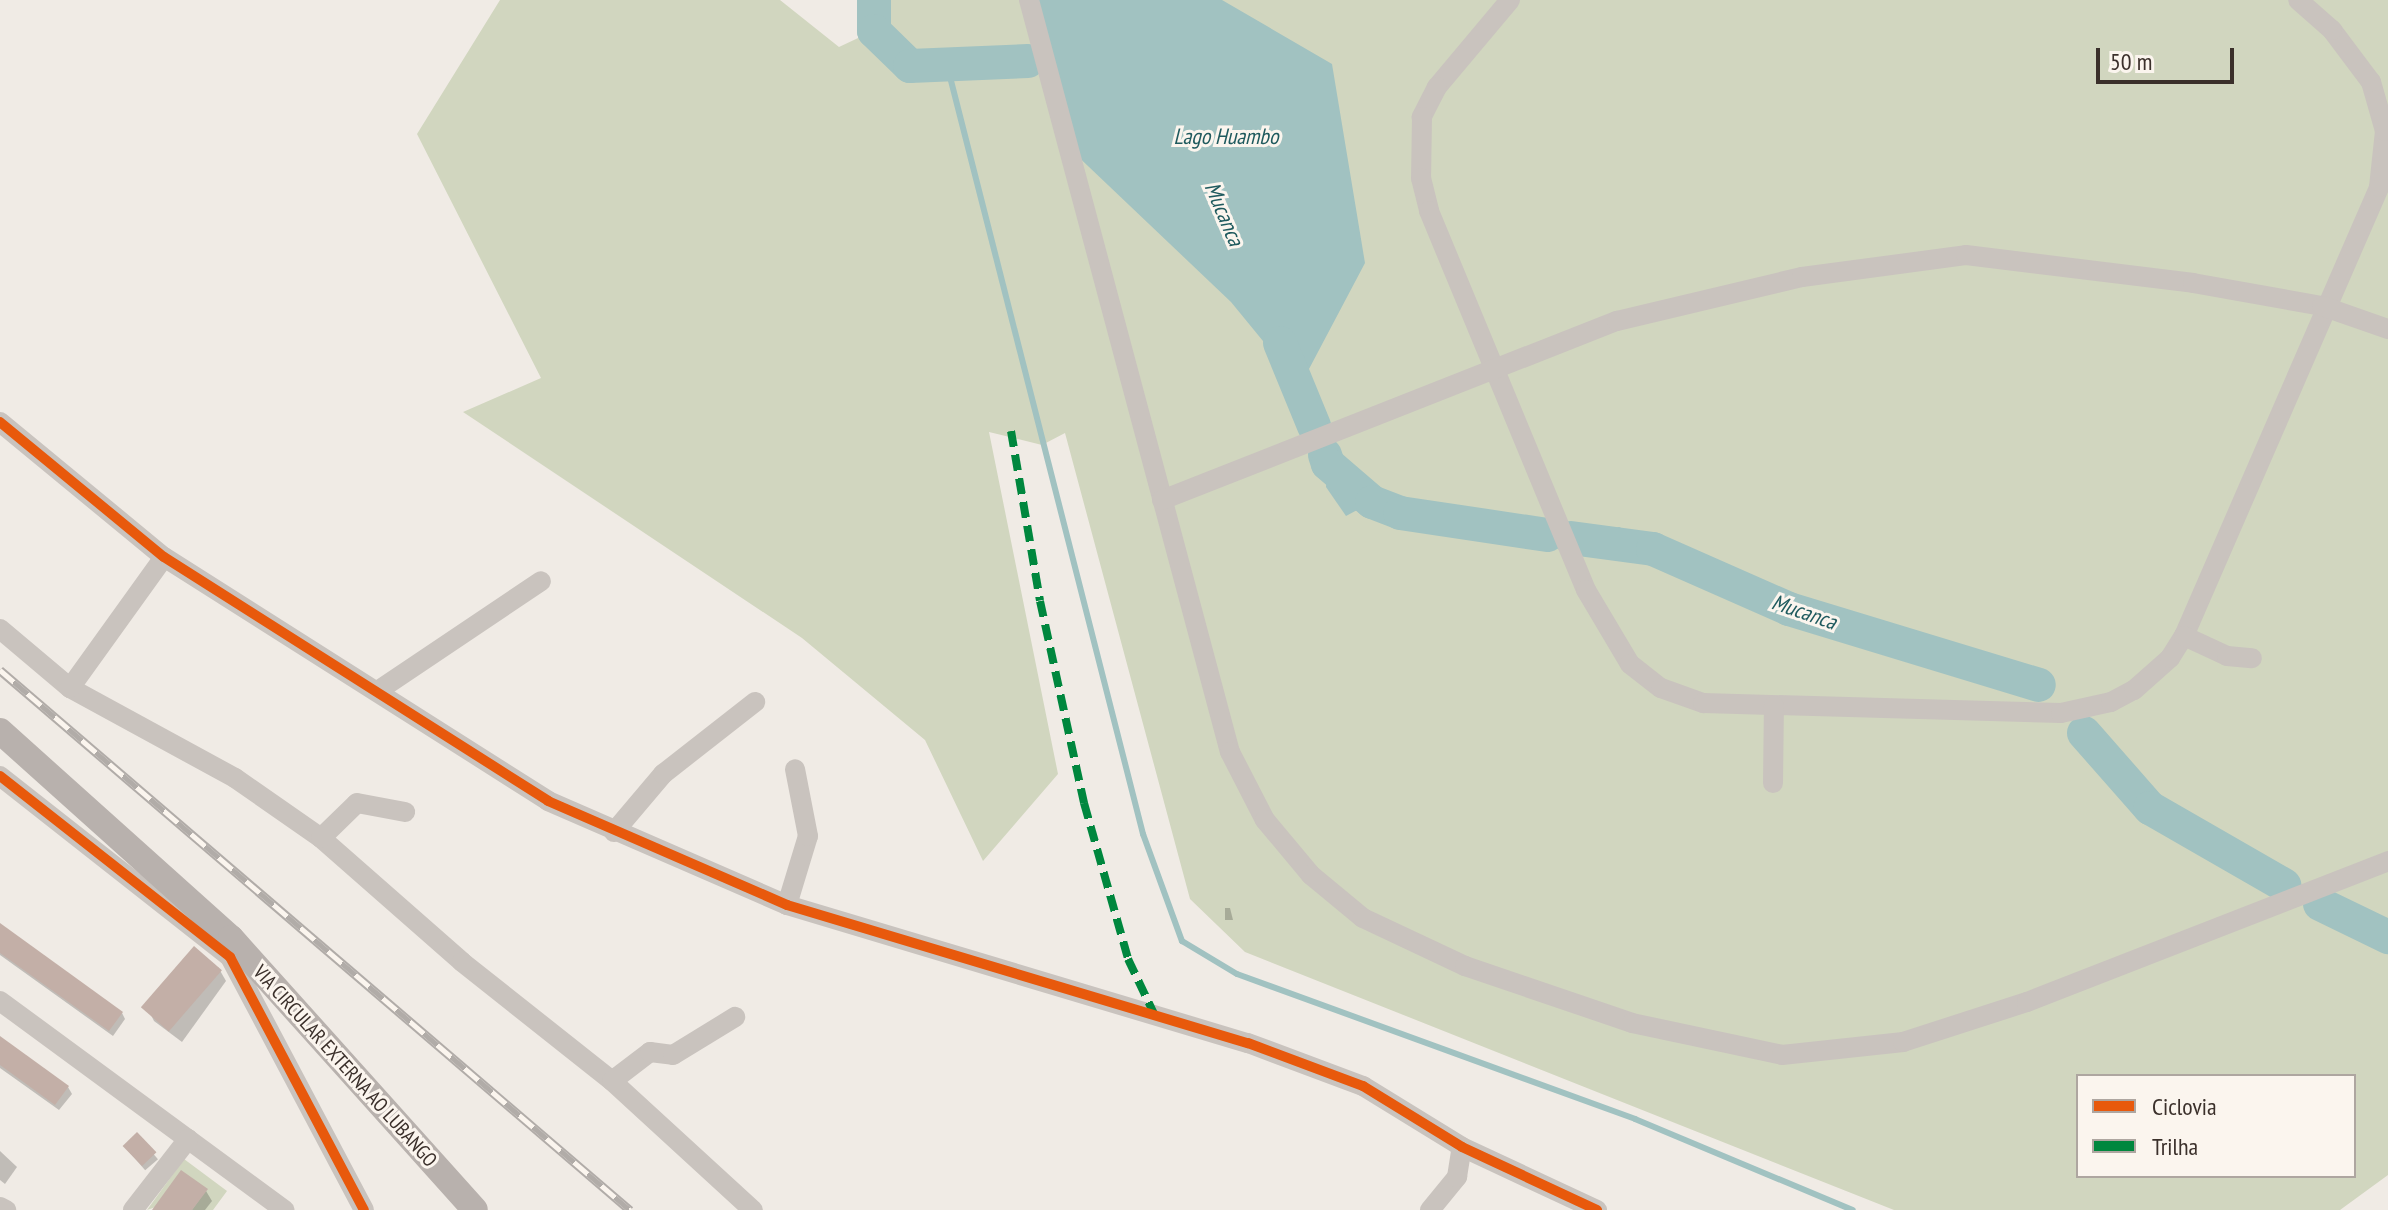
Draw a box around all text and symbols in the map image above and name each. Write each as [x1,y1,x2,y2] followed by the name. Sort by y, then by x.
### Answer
[2100,32,2238,82] scale bar
[2110,46,2152,77] text: 50 m
[1174,124,1278,150] water label: Lago Huambo
[1199,178,1249,250] water label: Mucanca
[1768,589,1840,635] water label: Mucanca
[247,960,443,1172] street label: VIA CIRCULAR EXTERNA AO LUBANGO
[2076,1074,2356,1178] legend
[2152,1091,2217,1122] text: Ciclovia
[2152,1131,2198,1162] text: Trilha

